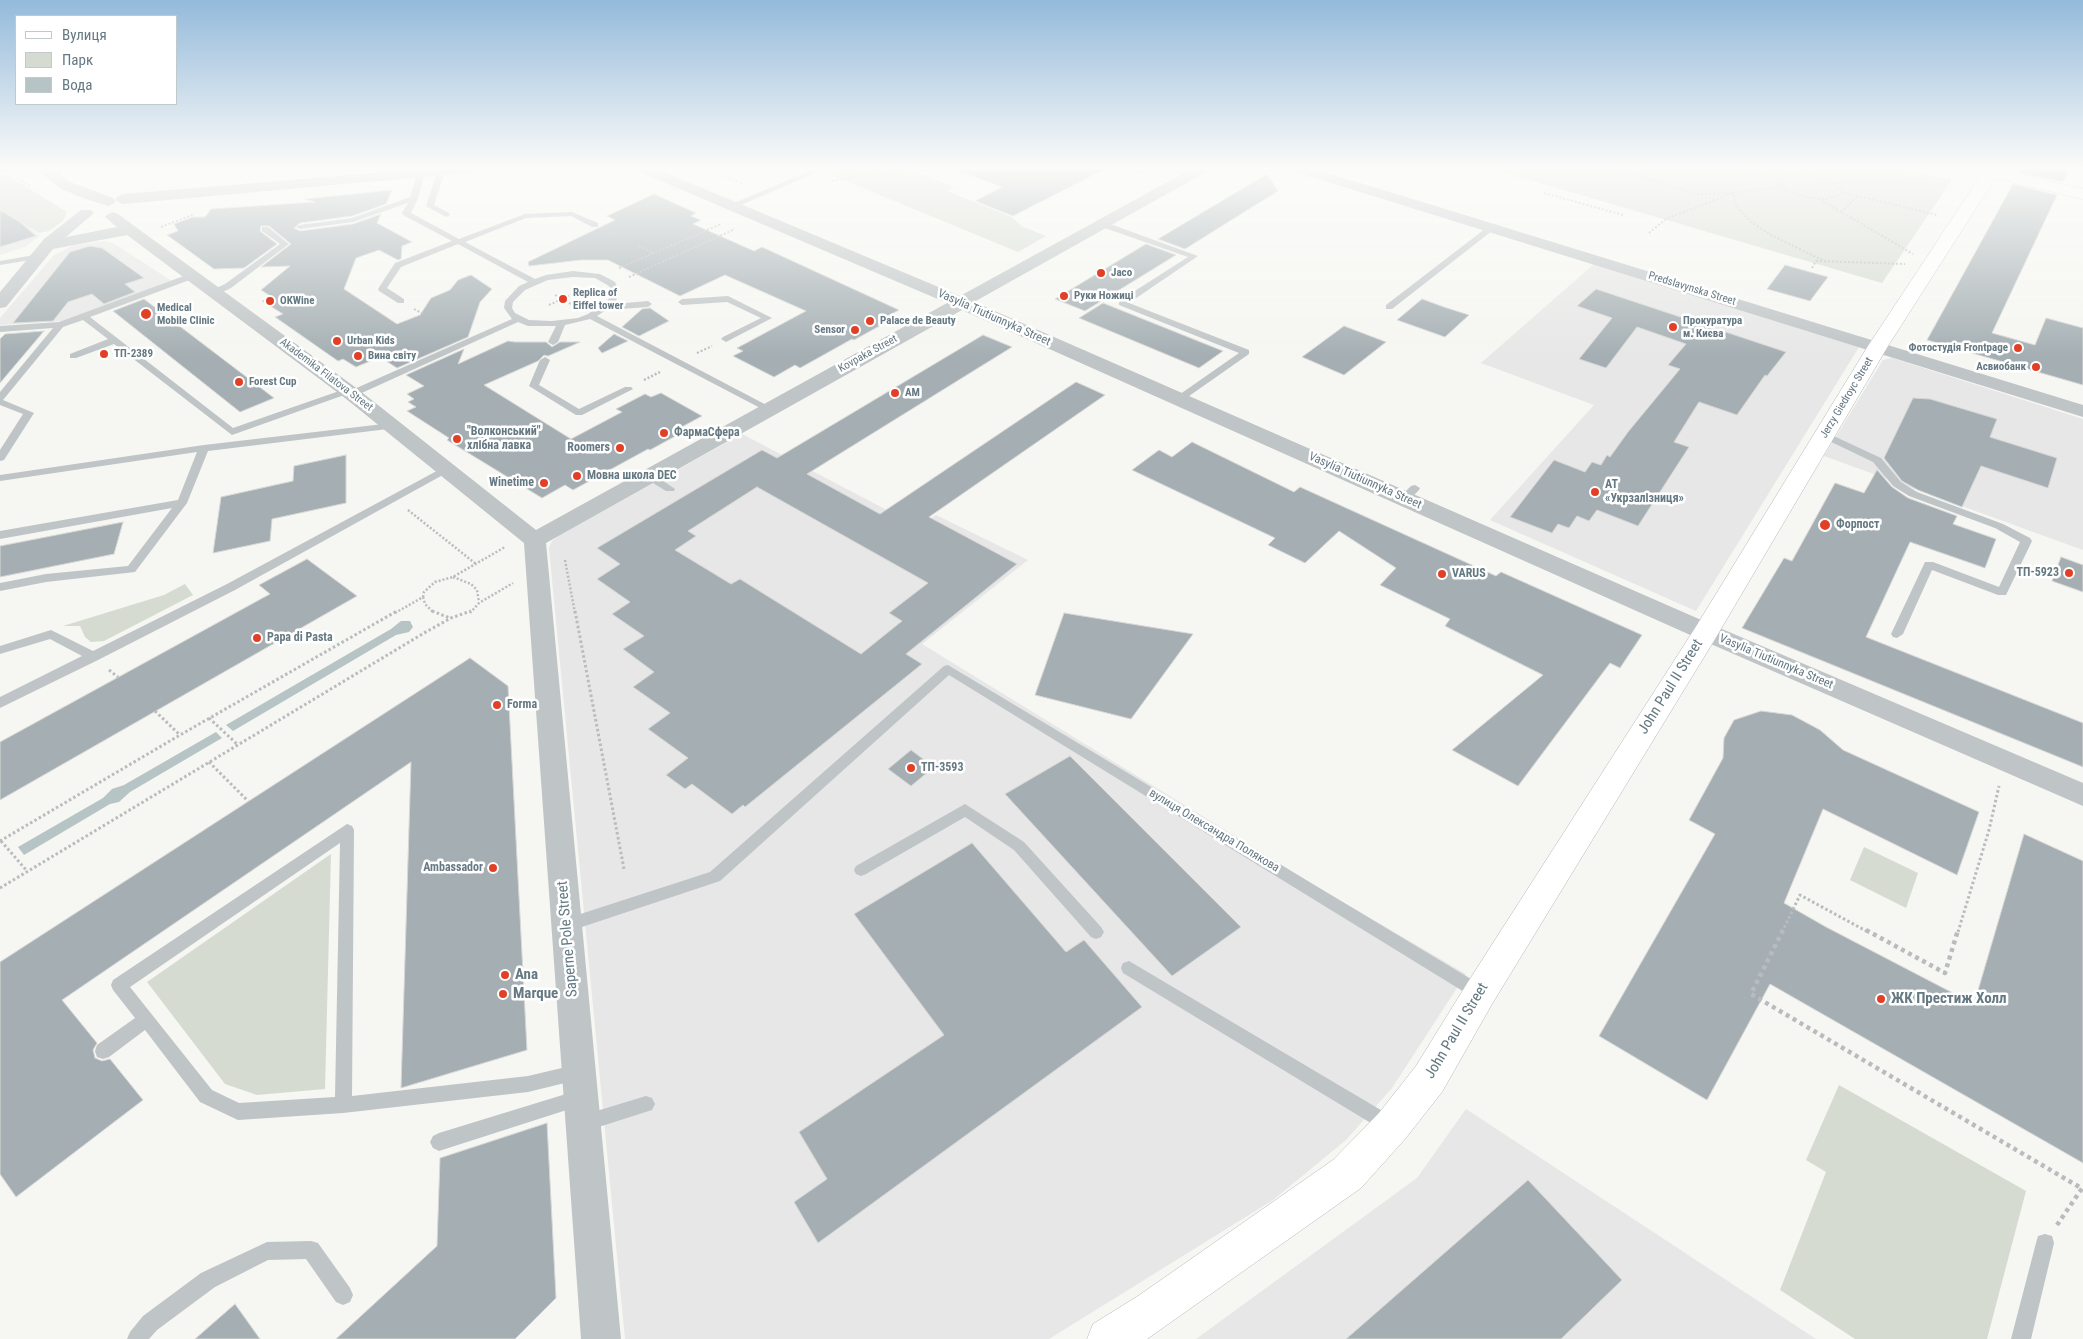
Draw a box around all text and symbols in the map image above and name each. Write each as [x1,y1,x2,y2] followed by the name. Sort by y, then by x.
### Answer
[15,15,178,105] legend
[62,26,107,44] text: Вулиця
[62,51,93,69] text: Парк
[62,76,92,94] text: Вода
[1111,266,1132,280] place label: Jaco
[1095,267,1107,279] marker: Jaco
[1647,269,1737,309] street label: Predslavynska Street
[573,286,623,312] place label: Replica of Eiffel tower
[935,287,1053,349] street label: Vasylia Tiutiunnyka Street
[1074,289,1133,303] place label: Руки Ножиці
[1058,290,1070,302] marker: Руки Ножиці
[557,293,569,305] marker: Replica of Eiffel tower
[280,294,314,308] place label: OKWine
[264,295,276,307] marker: OKWine
[157,301,215,327] place label: Medical Mobile Clinic
[139,307,153,321] marker: Medical Mobile Clinic
[880,314,956,328] place label: Palace de Beauty
[1683,314,1742,340] place label: Прокуратура м. Києва
[864,315,876,327] marker: Palace de Beauty
[1667,321,1679,333] marker: Прокуратура м. Києва
[814,323,845,337] place label: Sensor
[849,324,861,336] marker: Sensor
[836,332,900,376] street label: Kovpaka Street
[347,334,395,348] place label: Urban Kids
[331,335,343,347] marker: Urban Kids
[277,336,375,414] street label: Akademika Filatova Street
[1909,341,2008,355] place label: Фотостудія Frontpage
[2012,342,2024,354] marker: Фотостудія Frontpage
[114,347,153,361] place label: ТП-2389
[98,348,110,360] marker: ТП-2389
[368,349,416,363] place label: Вина світу
[352,350,364,362] marker: Вина світу
[1818,355,1876,441] street label: Jerzy Giedroyc Street
[1976,360,2026,374] place label: Асвиобанк
[2030,361,2042,373] marker: Асвиобанк
[249,375,296,389] place label: Forest Cup
[233,376,245,388] marker: Forest Cup
[905,386,920,400] place label: AM
[889,387,901,399] marker: AM
[467,425,540,453] place label: "Волконський" хлібна лавка
[674,426,740,440] place label: ФармаСфера
[658,427,670,439] marker: ФармаСфера
[451,433,463,445] marker: "Волконський" хлібна лавка
[567,441,610,455] place label: Roomers
[614,442,626,454] marker: Roomers
[1306,450,1424,512] street label: Vasylia Tiutiunnyka Street
[587,469,677,483] place label: Мовна школа DEC
[571,470,583,482] marker: Мовна школа DEC
[489,476,534,490] place label: Winetime
[538,477,550,489] marker: Winetime
[1605,478,1684,506] place label: АТ «Укрзалізниця»
[1589,486,1601,498] marker: АТ «Укрзалізниця»
[1818,518,1832,532] marker: Форпост
[1836,518,1880,532] place label: Форпост
[2017,566,2059,580] place label: ТП-5923
[1452,567,1486,581] place label: VARUS
[2063,567,2075,579] marker: ТП-5923
[1436,568,1448,580] marker: VARUS
[267,631,333,645] place label: Papa di Pasta
[1717,631,1835,693] street label: Vasylia Tiutiunnyka Street
[251,632,263,644] marker: Papa di Pasta
[1635,636,1707,738] street label: John Paul II Street
[507,698,537,712] place label: Forma
[491,699,503,711] marker: Forma
[921,761,963,775] place label: ТП-3593
[905,762,917,774] marker: ТП-3593
[1146,786,1282,876] street label: вулиця Олександра Полякова
[423,861,483,875] place label: Ambassador
[487,862,499,874] marker: Ambassador
[554,880,582,998] street label: Saperne Pole Street
[515,966,538,984] place label: Ana
[499,969,511,981] marker: Ana
[1421,980,1493,1082] street label: John Paul II Street
[513,985,558,1003] place label: Marque
[497,988,509,1000] marker: Marque
[1891,990,2006,1008] place label: ЖК Престиж Холл
[1875,993,1887,1005] marker: ЖК Престиж Холл

